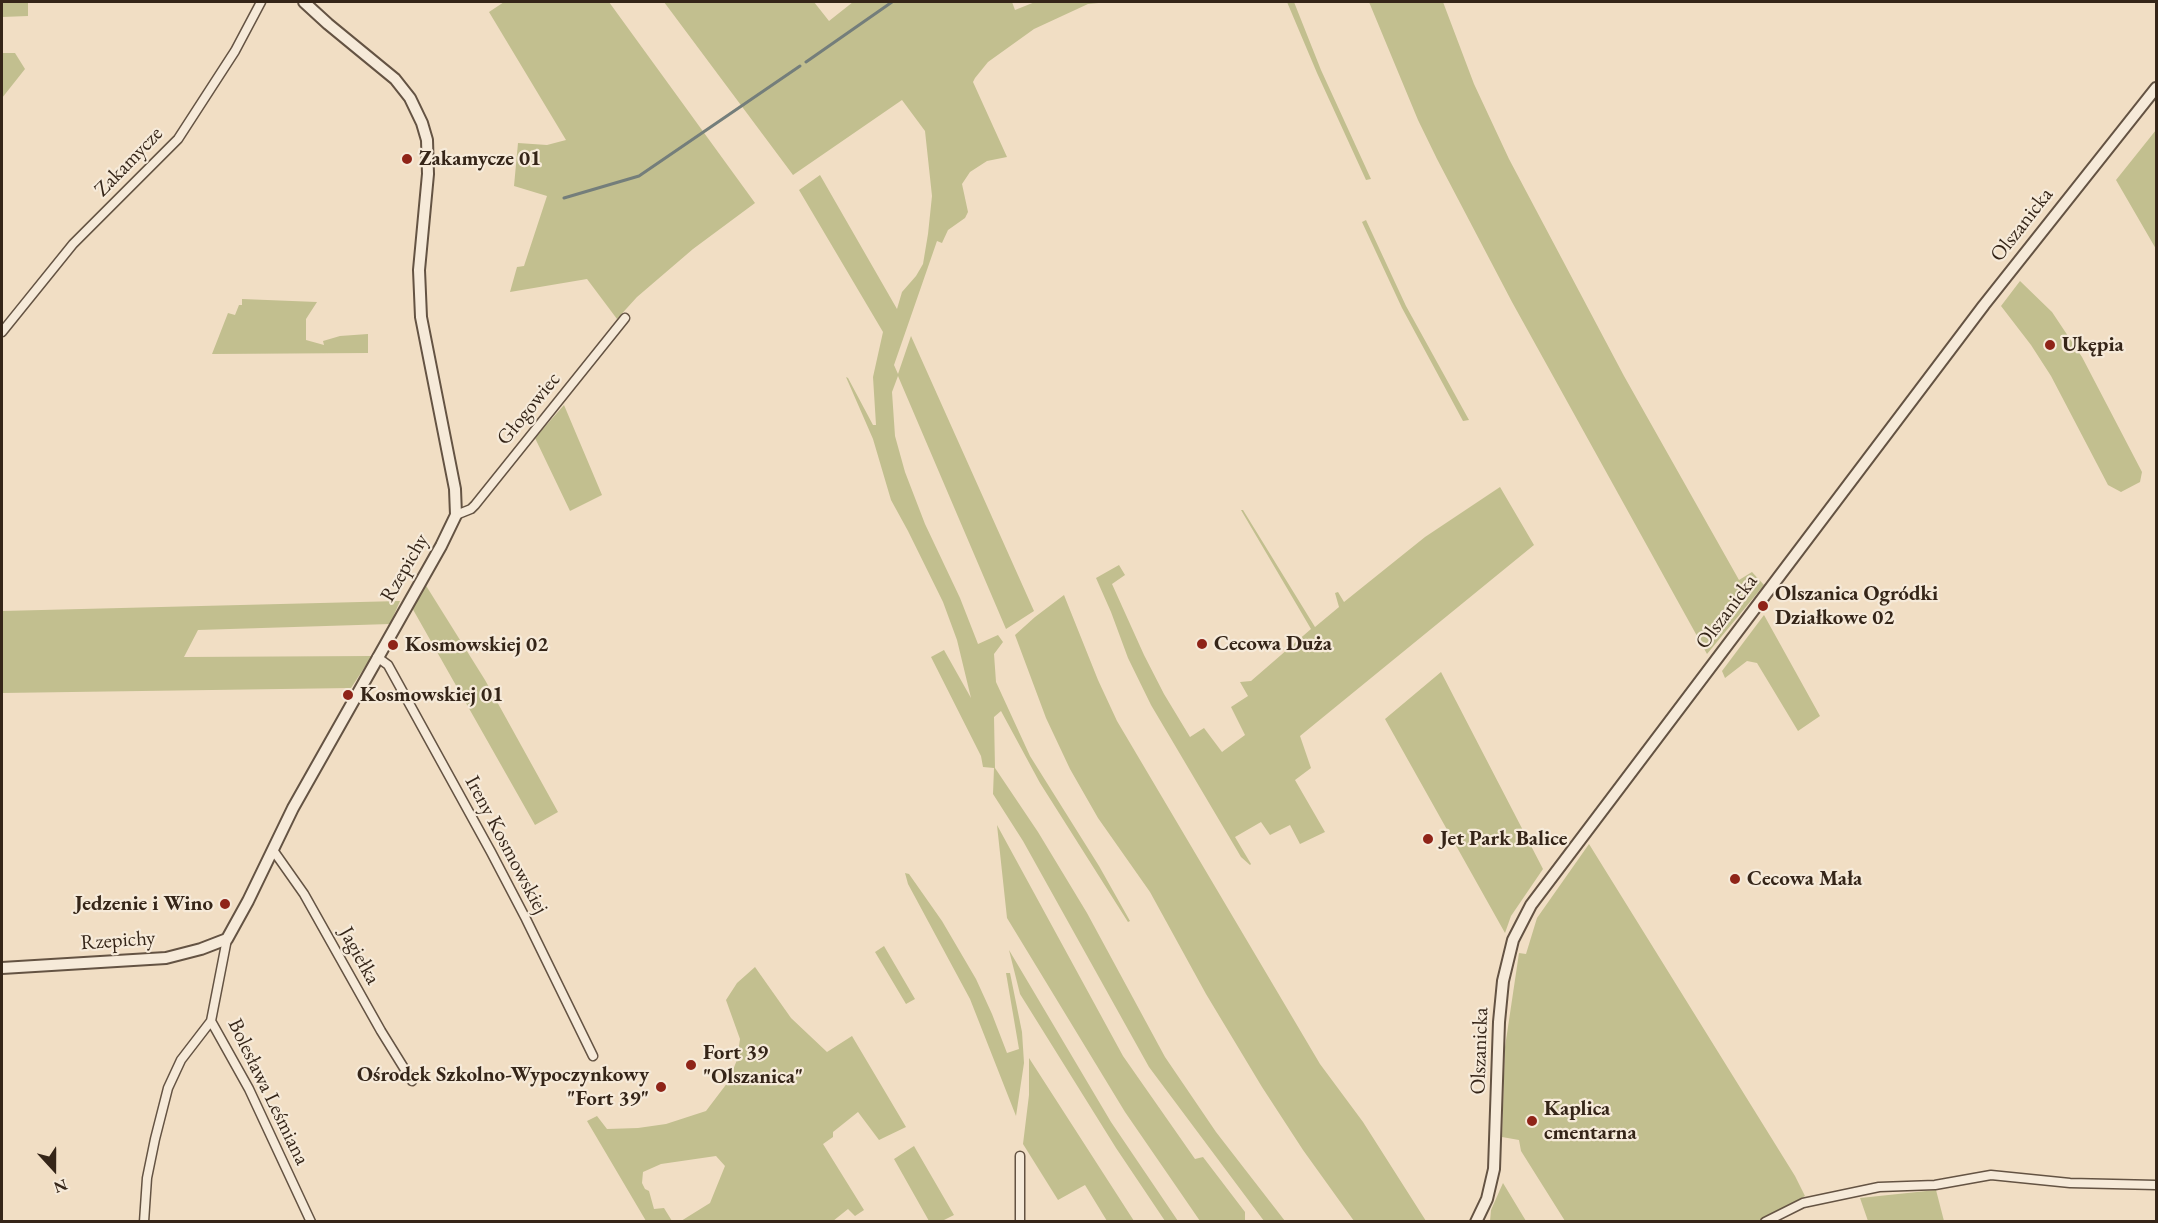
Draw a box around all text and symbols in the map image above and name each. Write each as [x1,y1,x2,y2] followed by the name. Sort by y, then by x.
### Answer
[90,122,168,202] street label: Zakamycze
[419,146,541,172] place label: Zakamycze 01
[400,152,414,166] marker: Zakamycze 01
[1985,183,2059,267] street label: Olszanicka
[2062,332,2124,358] place label: Ukępia
[2043,338,2057,352] marker: Ukępia
[492,367,566,451] street label: Głogowiec
[375,529,435,607] street label: Rzepichy
[1691,570,1763,654] street label: Olszanicka
[1775,581,1938,631] place label: Olszanica Ogródki Działkowe 02
[1756,599,1770,613] marker: Olszanica Ogródki Działkowe 02
[1214,631,1332,657] place label: Cecowa Duża
[405,632,548,658] place label: Kosmowskiej 02
[1195,637,1209,651] marker: Cecowa Duża
[386,638,400,652] marker: Kosmowskiej 02
[360,682,503,708] place label: Kosmowskiej 01
[341,688,355,702] marker: Kosmowskiej 01
[459,772,553,918] street label: Ireny Kosmowskiej
[1440,826,1568,852] place label: Jet Park Balice
[1421,832,1435,846] marker: Jet Park Balice
[1747,866,1862,892] place label: Cecowa Mała
[1728,872,1742,886] marker: Cecowa Mała
[75,891,213,917] place label: Jedzenie i Wino
[218,897,232,911] marker: Jedzenie i Wino
[333,923,385,989] street label: Jagiełka
[80,926,156,956] street label: Rzepichy
[1466,1007,1494,1095] street label: Olszanicka
[222,1015,314,1169] street label: Bolesława Leśmiana
[703,1040,803,1090] place label: Fort 39 "Olszanica"
[684,1058,698,1072] marker: Fort 39 "Olszanica"
[357,1062,649,1112] place label: Ośrodek Szkolno-Wypoczynkowy "Fort 39"
[654,1080,668,1094] marker: Ośrodek Szkolno-Wypoczynkowy "Fort 39"
[1544,1096,1637,1146] place label: Kaplica cmentarna
[1525,1114,1539,1128] marker: Kaplica cmentarna
[24,1139,84,1199] north arrow
[51,1174,70,1198] text: N

